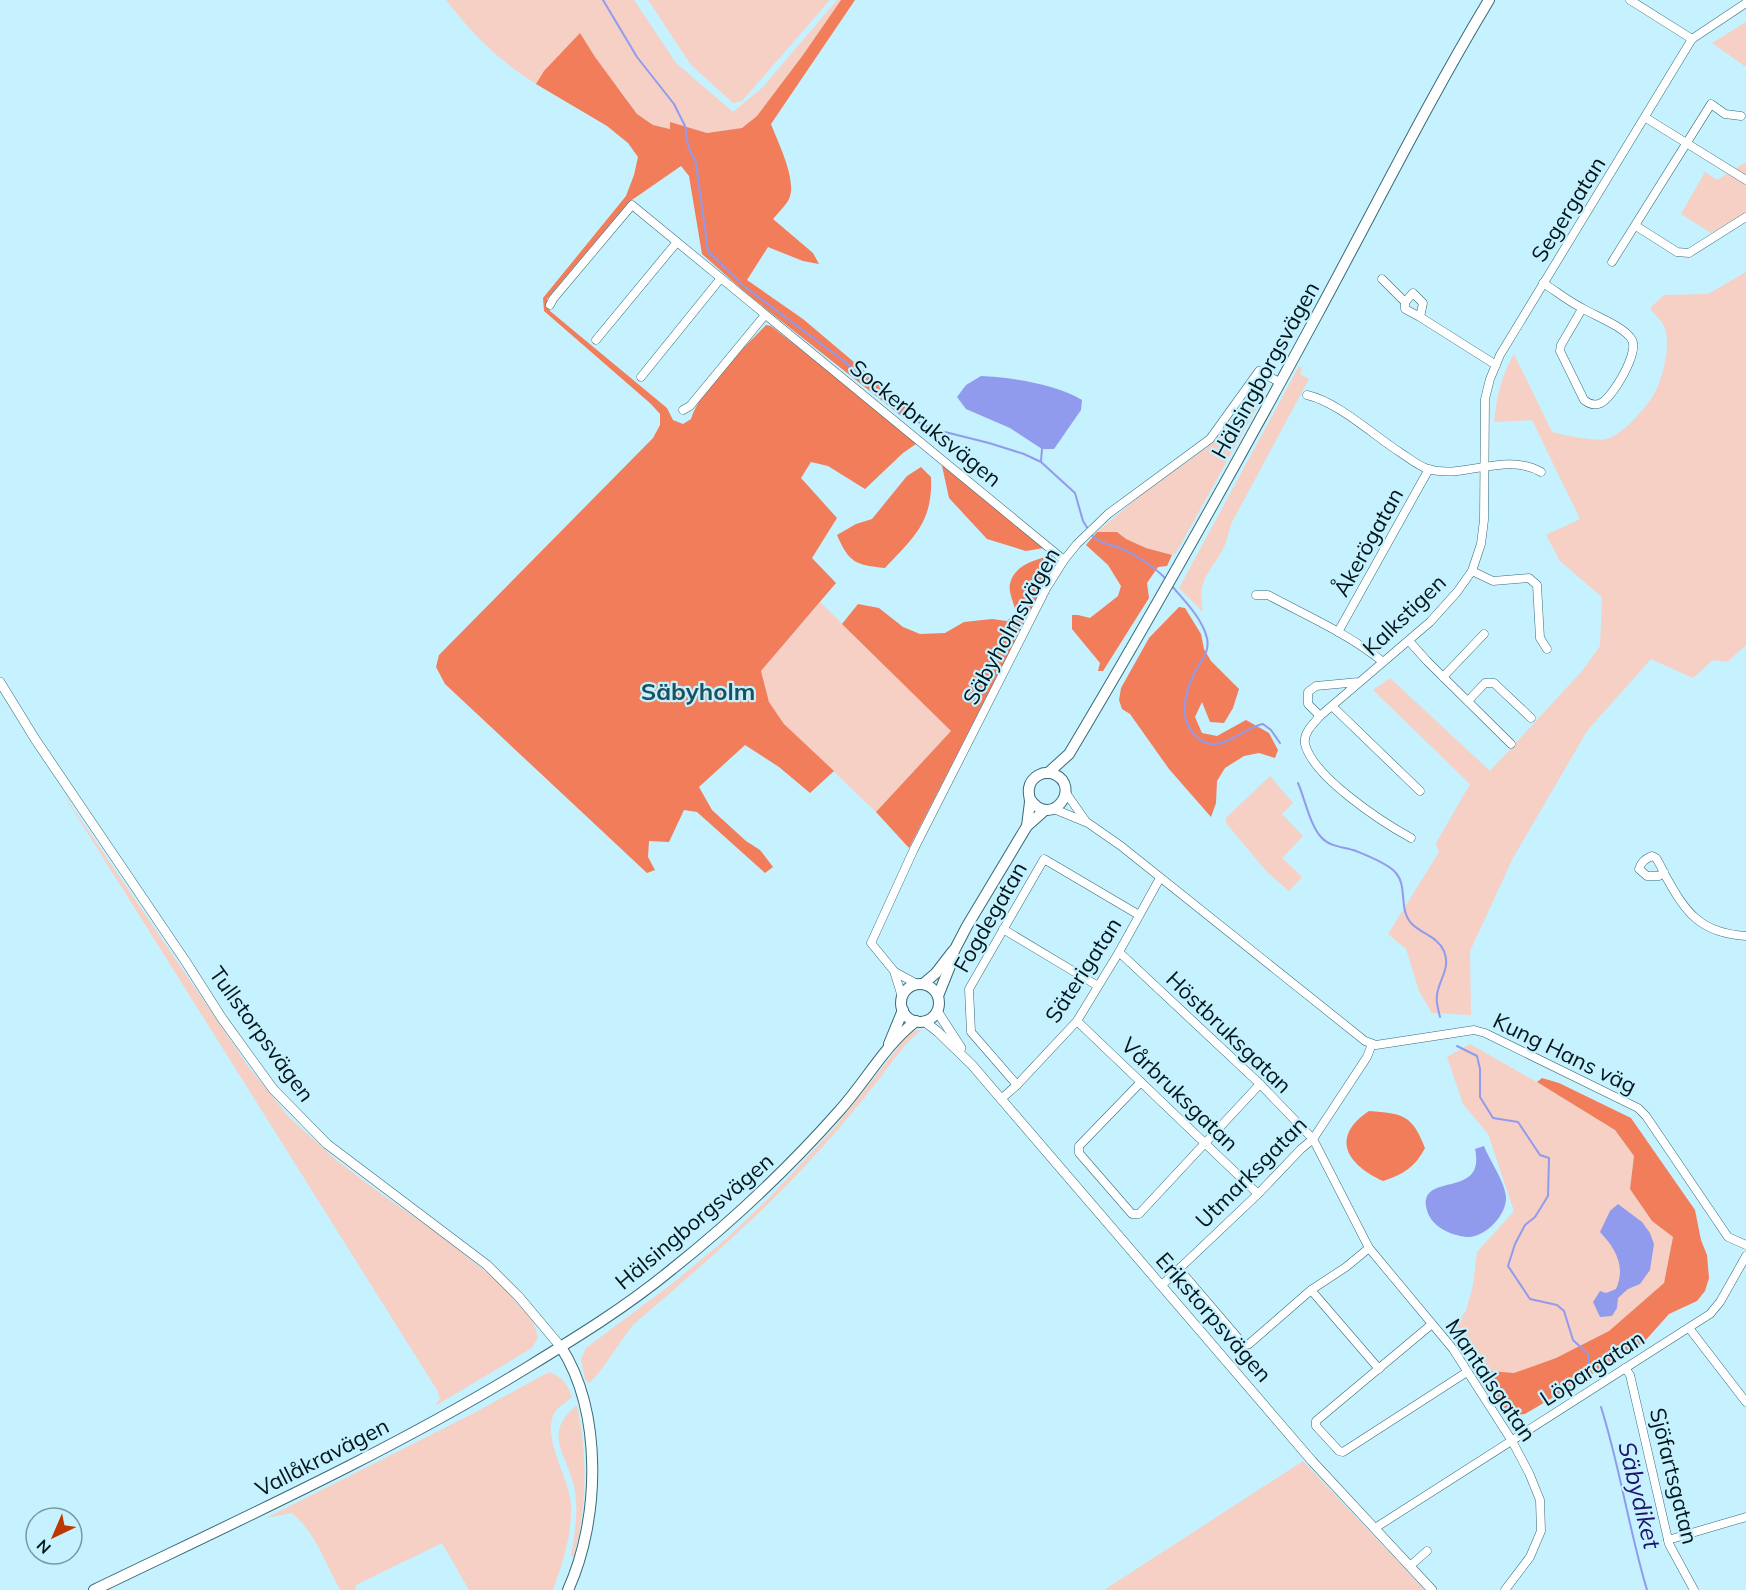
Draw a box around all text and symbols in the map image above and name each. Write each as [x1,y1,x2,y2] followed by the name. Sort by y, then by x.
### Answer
[1525,151,1611,267] street label: Segergatan
[1205,277,1325,463] street label: Hälsingborgsvägen
[845,353,1007,493] street label: Sockerbruksvägen
[1327,483,1409,601] street label: Åkerögatan
[956,543,1066,709] street label: Säbyholmsvägen
[1356,568,1452,662] street label: Kalkstigen
[641,676,755,706] district label: Säbyholm
[947,857,1033,977] street label: Fogdegatan
[1039,912,1127,1028] street label: Säterigatan
[203,961,321,1107] street label: Tullstorpsvägen
[1160,965,1298,1099] street label: Höstbruksgatan
[1489,1006,1641,1100] street label: Kung Hans väg
[1115,1031,1245,1157] street label: Vårbruksgatan
[1189,1110,1313,1234] street label: Utmarksgatan
[609,1147,779,1295] street label: Hälsingborgsvägen
[1150,1246,1278,1388] street label: Erikstorpsvägen
[1440,1313,1542,1447] street label: Mantalsgatan
[1534,1324,1650,1412] street label: Löpargatan
[1644,1405,1704,1547] street label: Sjöfartsgatan
[250,1411,394,1503] street label: Vallåkravägen
[1612,1438,1668,1552] water label: Säbydiket
[24,1506,84,1566] north arrow
[32,1535,55,1558] text: N

